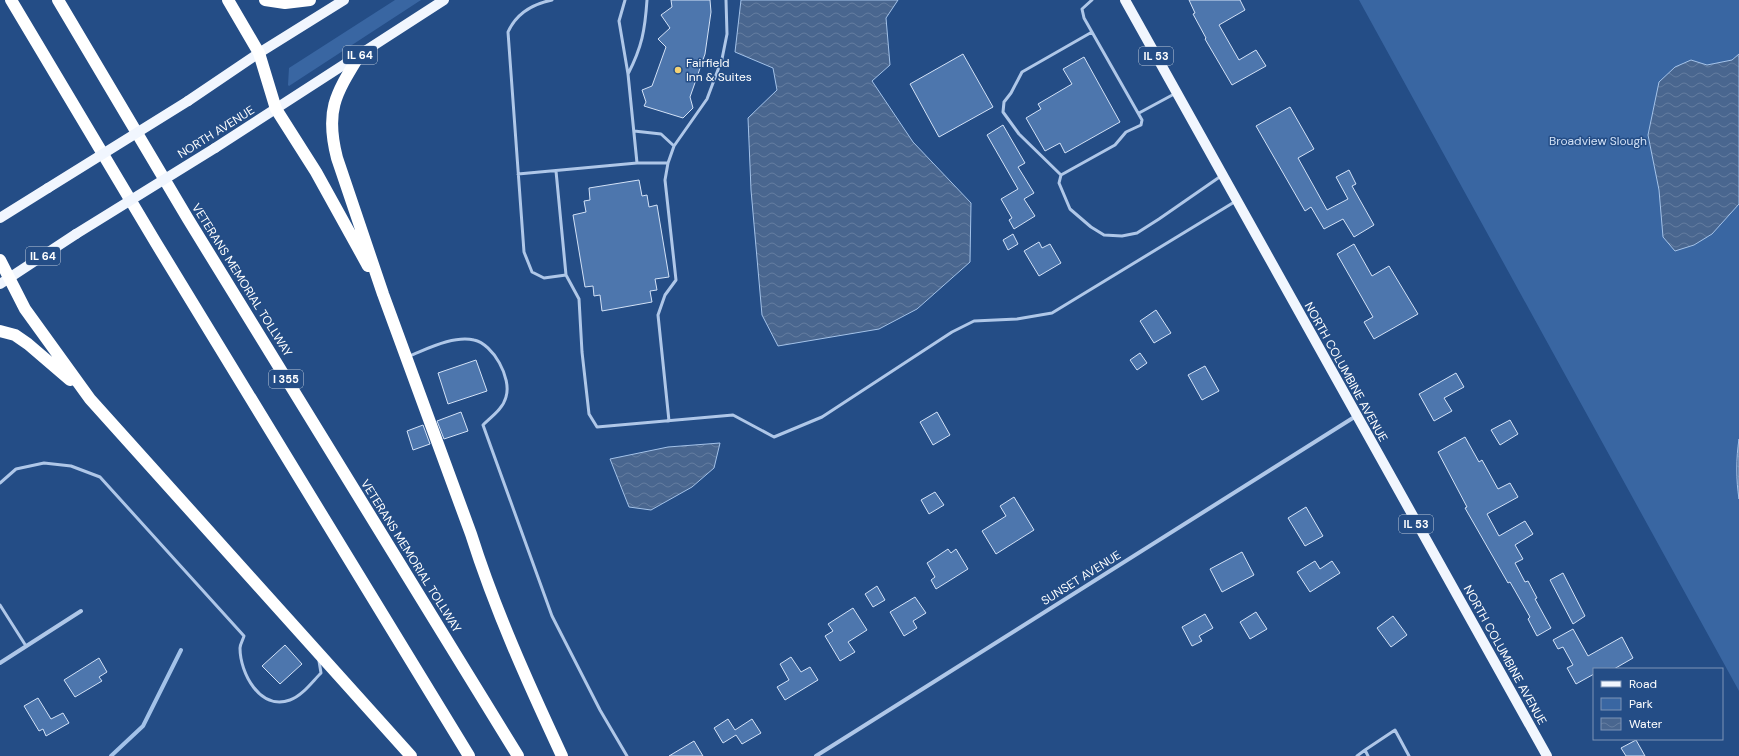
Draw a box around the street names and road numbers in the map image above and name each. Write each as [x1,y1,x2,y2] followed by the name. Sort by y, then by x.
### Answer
[343,46,377,64] road number: IL 64
[1139,47,1173,65] road number: IL 53
[175,102,257,162] street label: NORTH AVENUE
[188,200,296,360] street label: VETERANS MEMORIAL TOLLWAY
[26,247,60,265] road number: IL 64
[1301,299,1391,445] street label: NORTH COLUMBINE AVENUE
[269,370,303,388] road number: I 355
[357,476,465,636] street label: VETERANS MEMORIAL TOLLWAY
[1399,515,1433,533] road number: IL 53
[1038,547,1124,609] street label: SUNSET AVENUE
[1460,582,1550,728] street label: NORTH COLUMBINE AVENUE

